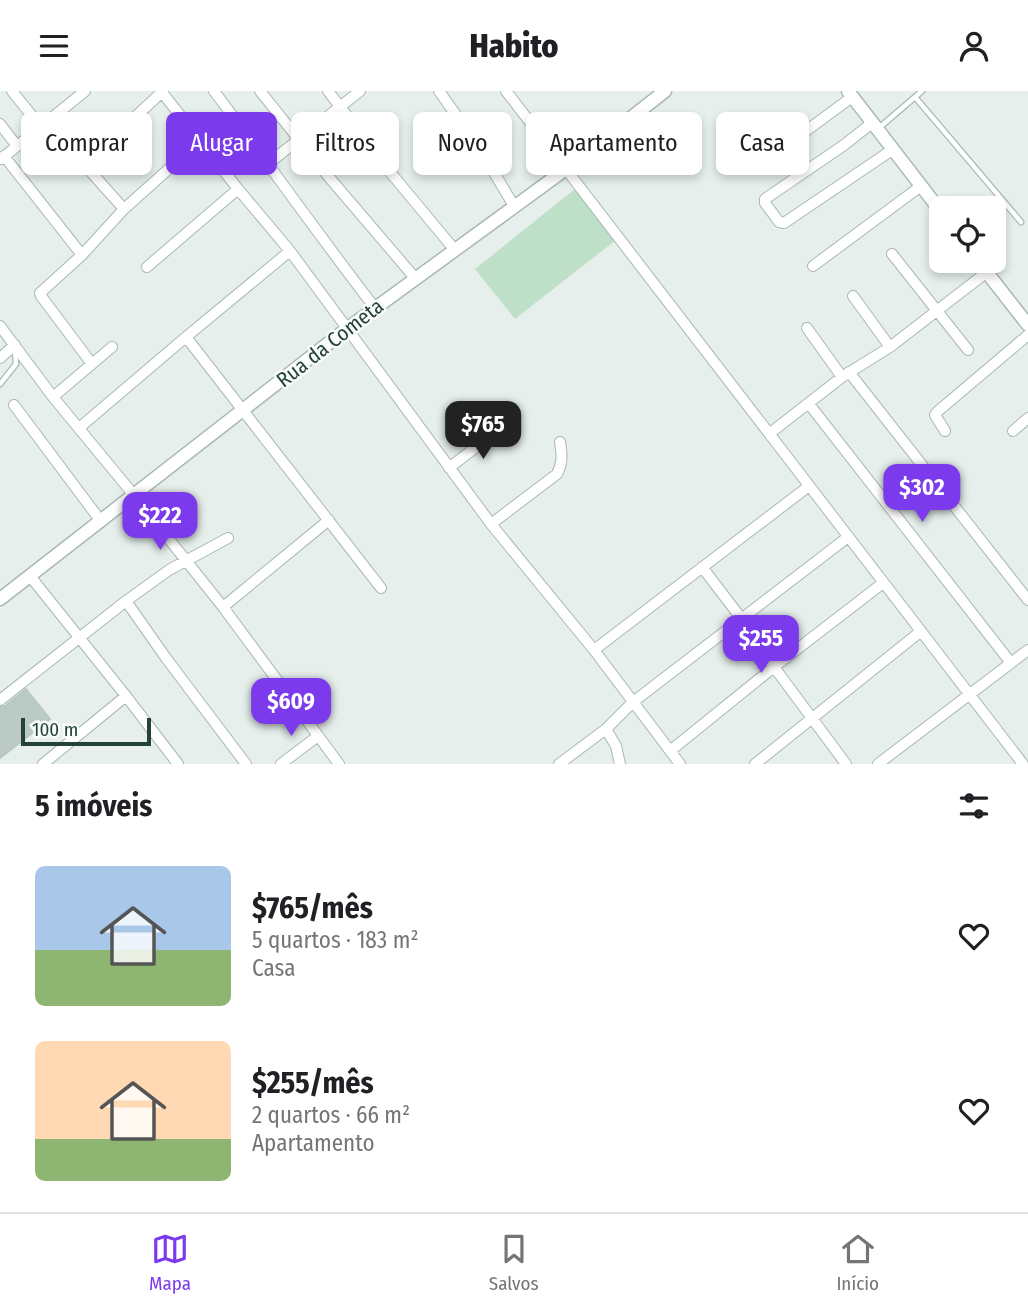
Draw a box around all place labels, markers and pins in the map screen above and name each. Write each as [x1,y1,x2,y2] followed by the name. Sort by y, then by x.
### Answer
[442,401,524,461] pin: $765
[881,465,963,524] pin: $302
[119,493,201,552] pin: $222
[720,615,802,675] pin: $255
[250,679,332,738] pin: $609

